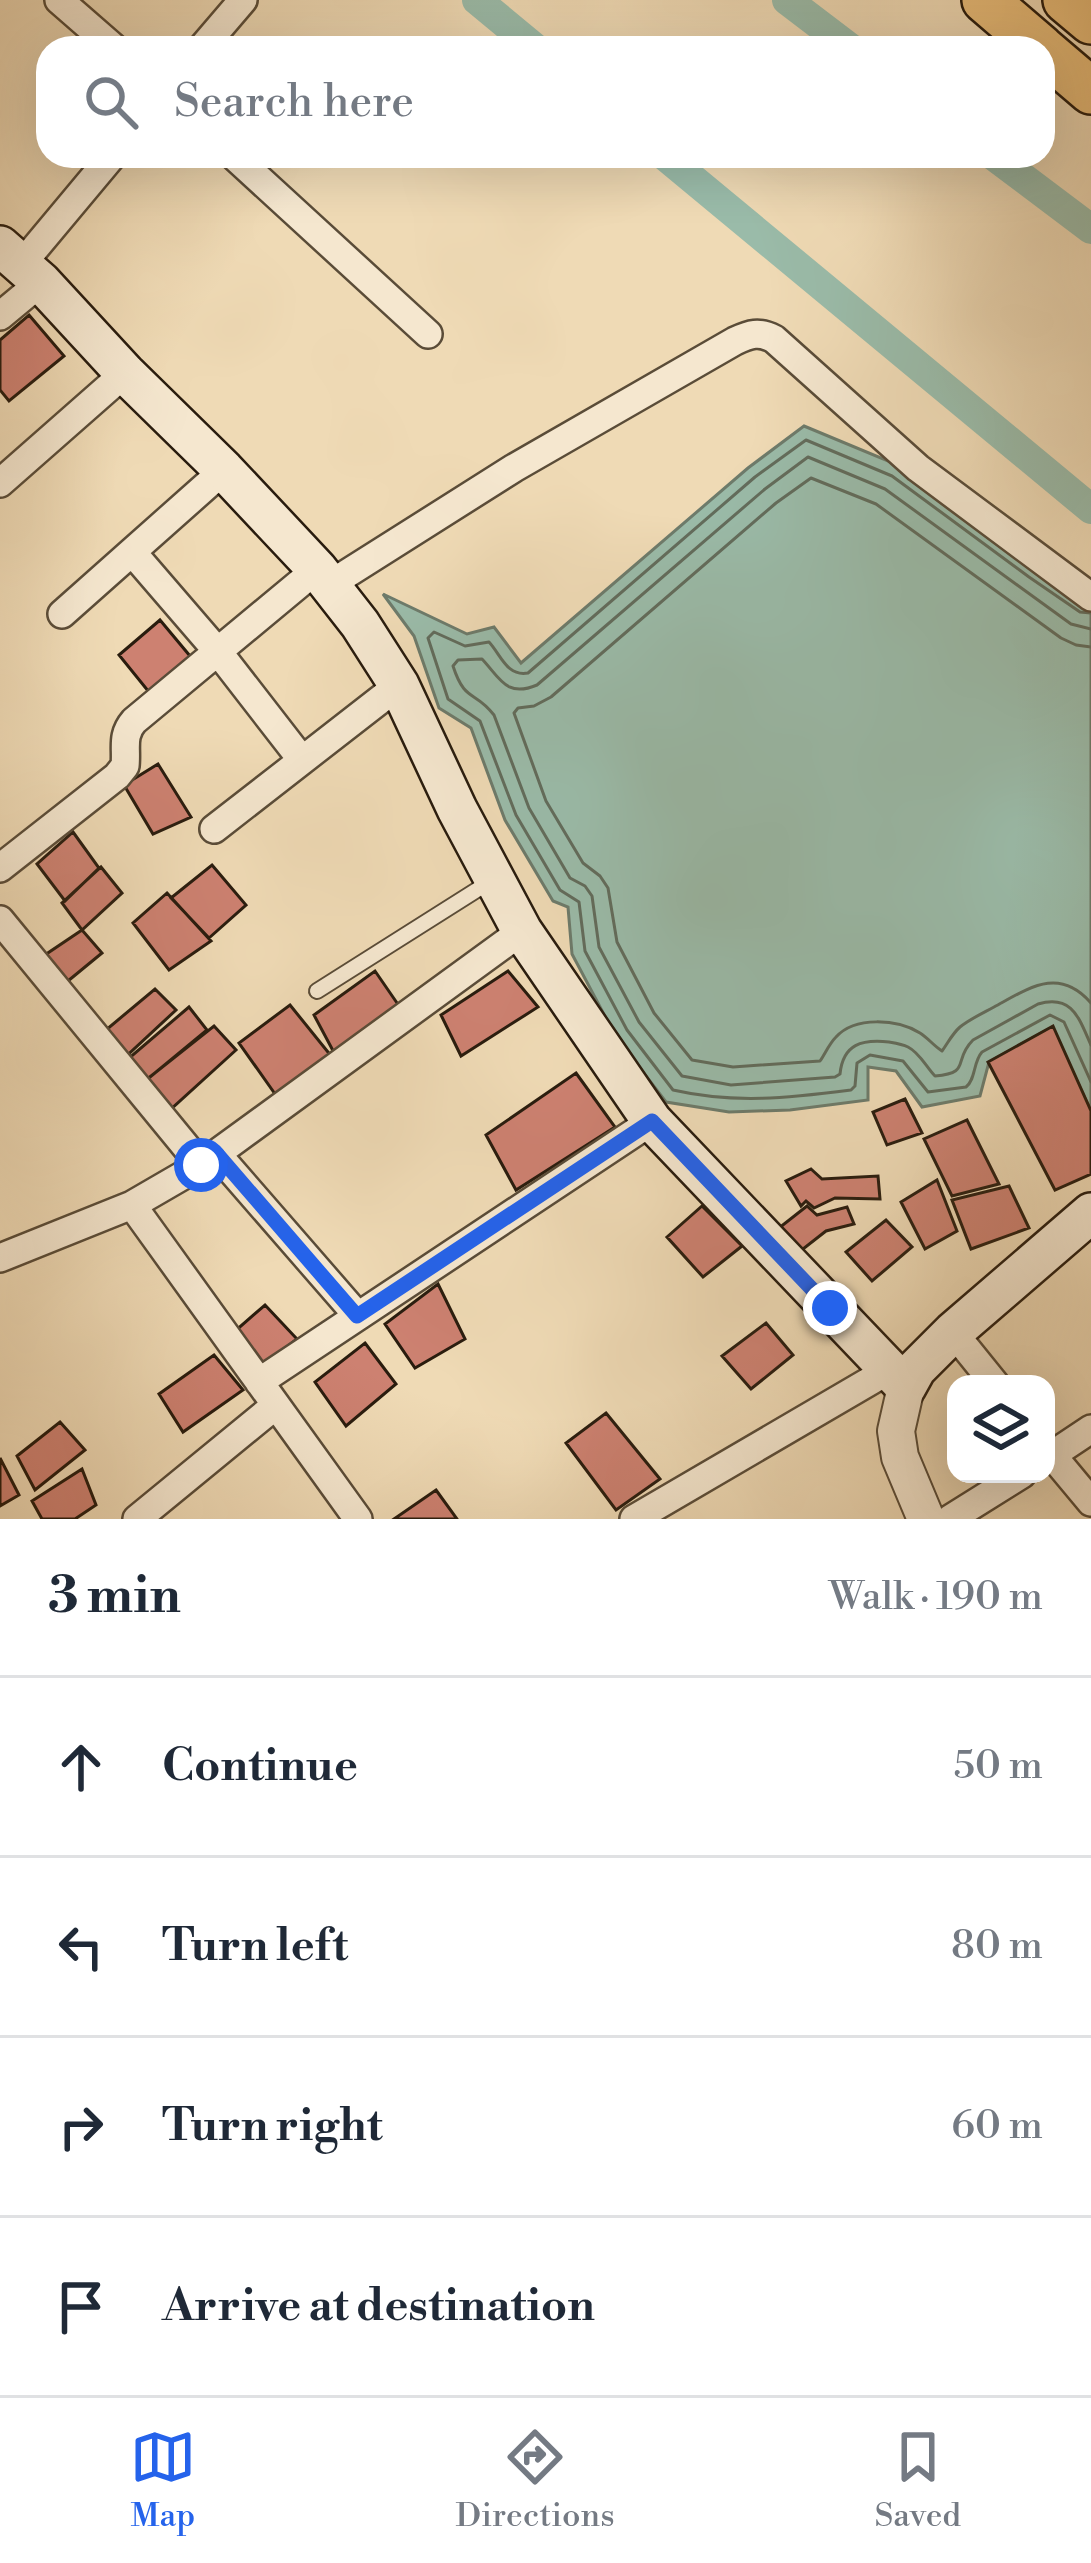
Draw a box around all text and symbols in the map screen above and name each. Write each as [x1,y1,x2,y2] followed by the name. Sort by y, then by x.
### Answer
[36,36,1055,168] search box
[78,69,144,135] icon: search
[174,74,414,131] text: Search here
[174,1138,228,1192] route start
[803,1281,857,1335] route end
[947,1375,1055,1483] map controls
[947,1375,1055,1483] button: layers
[48,1565,181,1629] text: 3 min
[829,1573,1043,1622] text: Walk · 190 m
[48,1734,114,1800] icon: ahead
[162,1738,358,1795] text: Continue
[953,1742,1043,1791] text: 50 m
[48,1914,114,1980] icon: left
[162,1918,348,1975] text: Turn left
[951,1922,1043,1971] text: 80 m
[48,2094,114,2160] icon: right
[162,2098,383,2155] text: Turn right
[951,2102,1043,2151] text: 60 m
[48,2274,114,2340] icon: arrive
[162,2278,595,2335] text: Arrive at destination
[130,2424,196,2537] tab: Map
[456,2424,615,2537] tab: Directions
[874,2424,961,2537] tab: Saved

